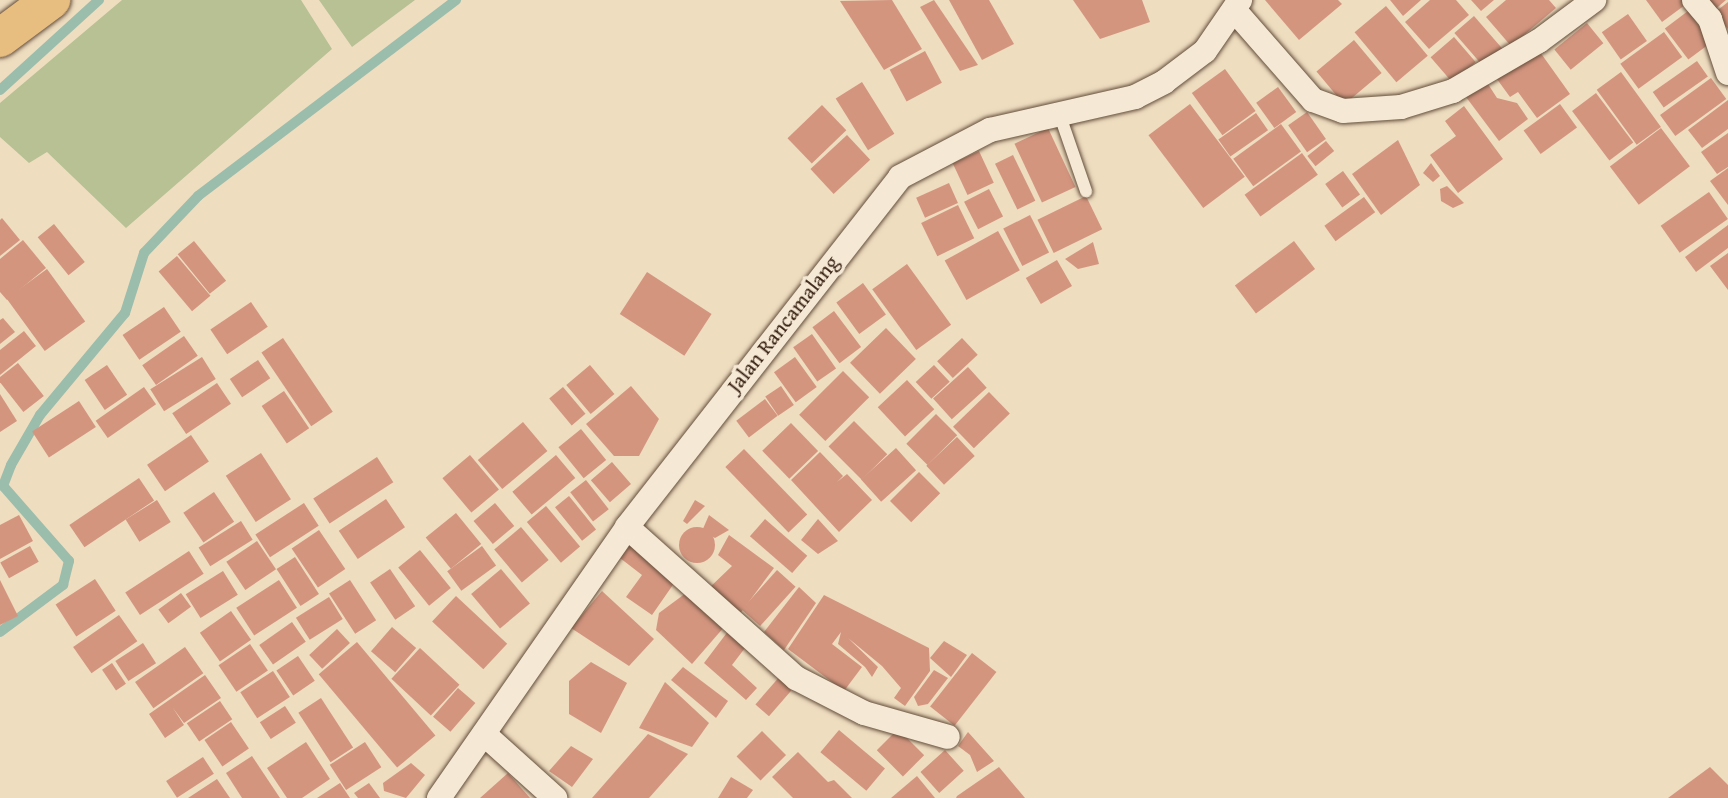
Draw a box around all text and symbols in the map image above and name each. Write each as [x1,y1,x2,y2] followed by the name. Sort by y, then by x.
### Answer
[722,250,844,398] street label: Jalan Rancamalang

